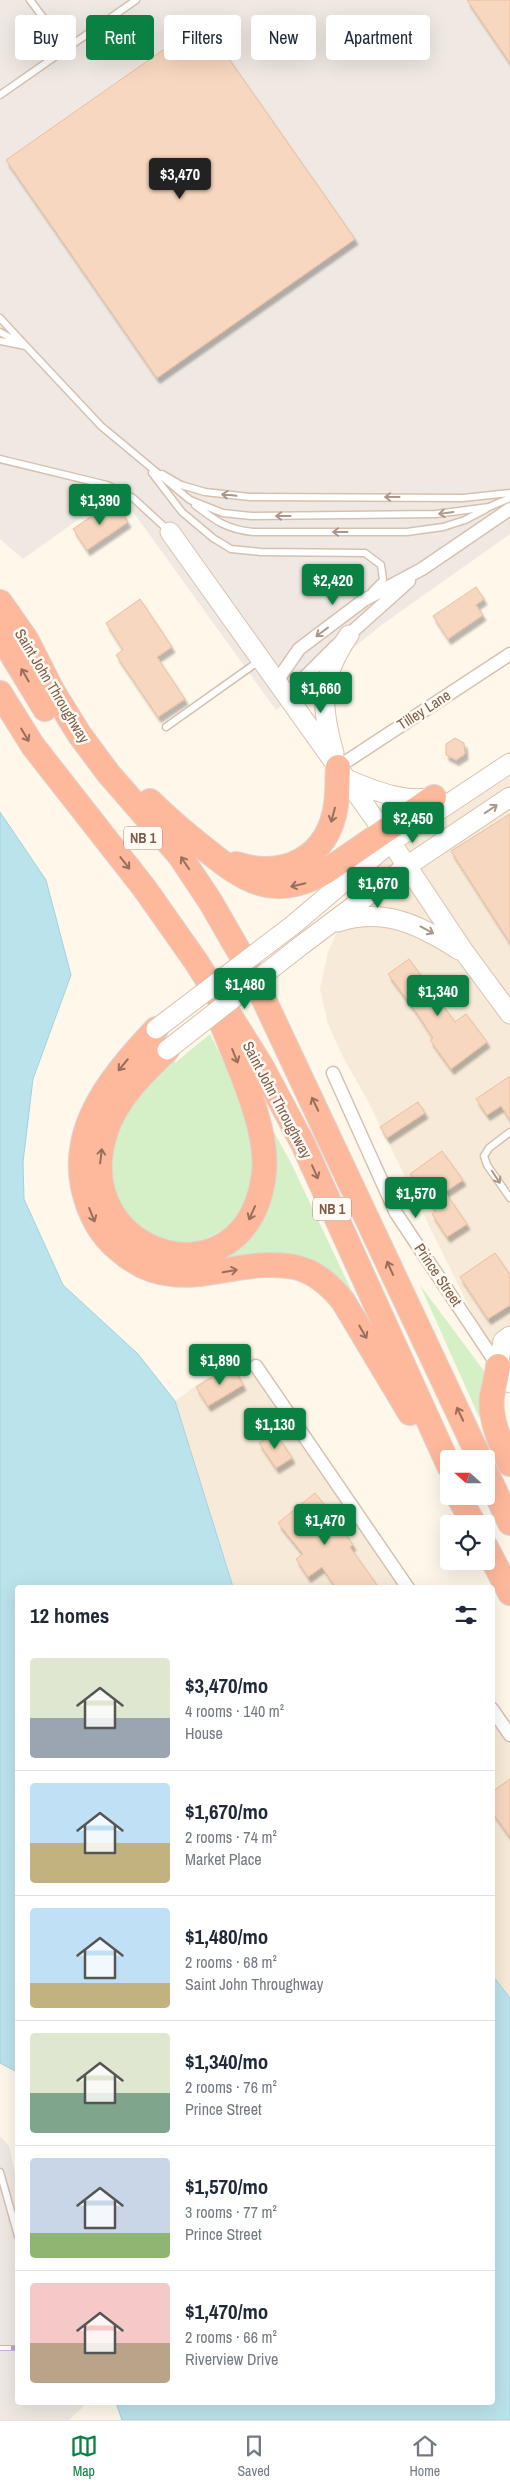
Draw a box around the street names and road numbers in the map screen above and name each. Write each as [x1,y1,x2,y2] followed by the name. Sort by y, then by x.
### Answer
[10,625,95,747] street label: Saint John Throughway
[393,684,455,735] street label: Tilley Lane
[124,826,162,850] road number: NB 1
[238,1038,318,1163] street label: Saint John Throughway
[313,1198,351,1220] road number: NB 1
[410,1239,468,1311] street label: Prince Street

